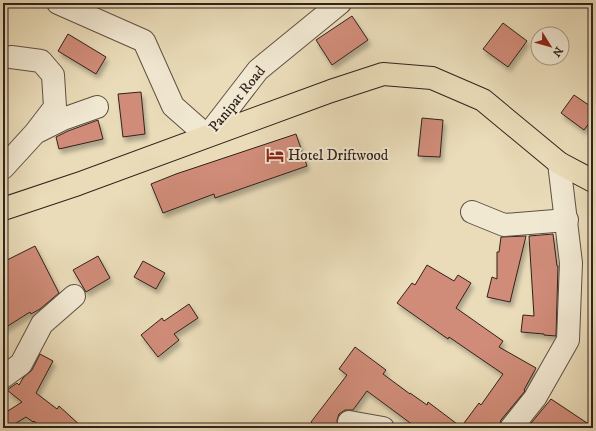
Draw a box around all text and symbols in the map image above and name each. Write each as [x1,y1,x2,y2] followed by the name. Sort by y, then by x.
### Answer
[530,26,570,66] north arrow
[549,44,565,59] text: N
[205,62,270,136] street label: Panipat Road
[265,145,285,165] hotel icon: Hotel Driftwood
[288,146,389,165] place label: Hotel Driftwood

